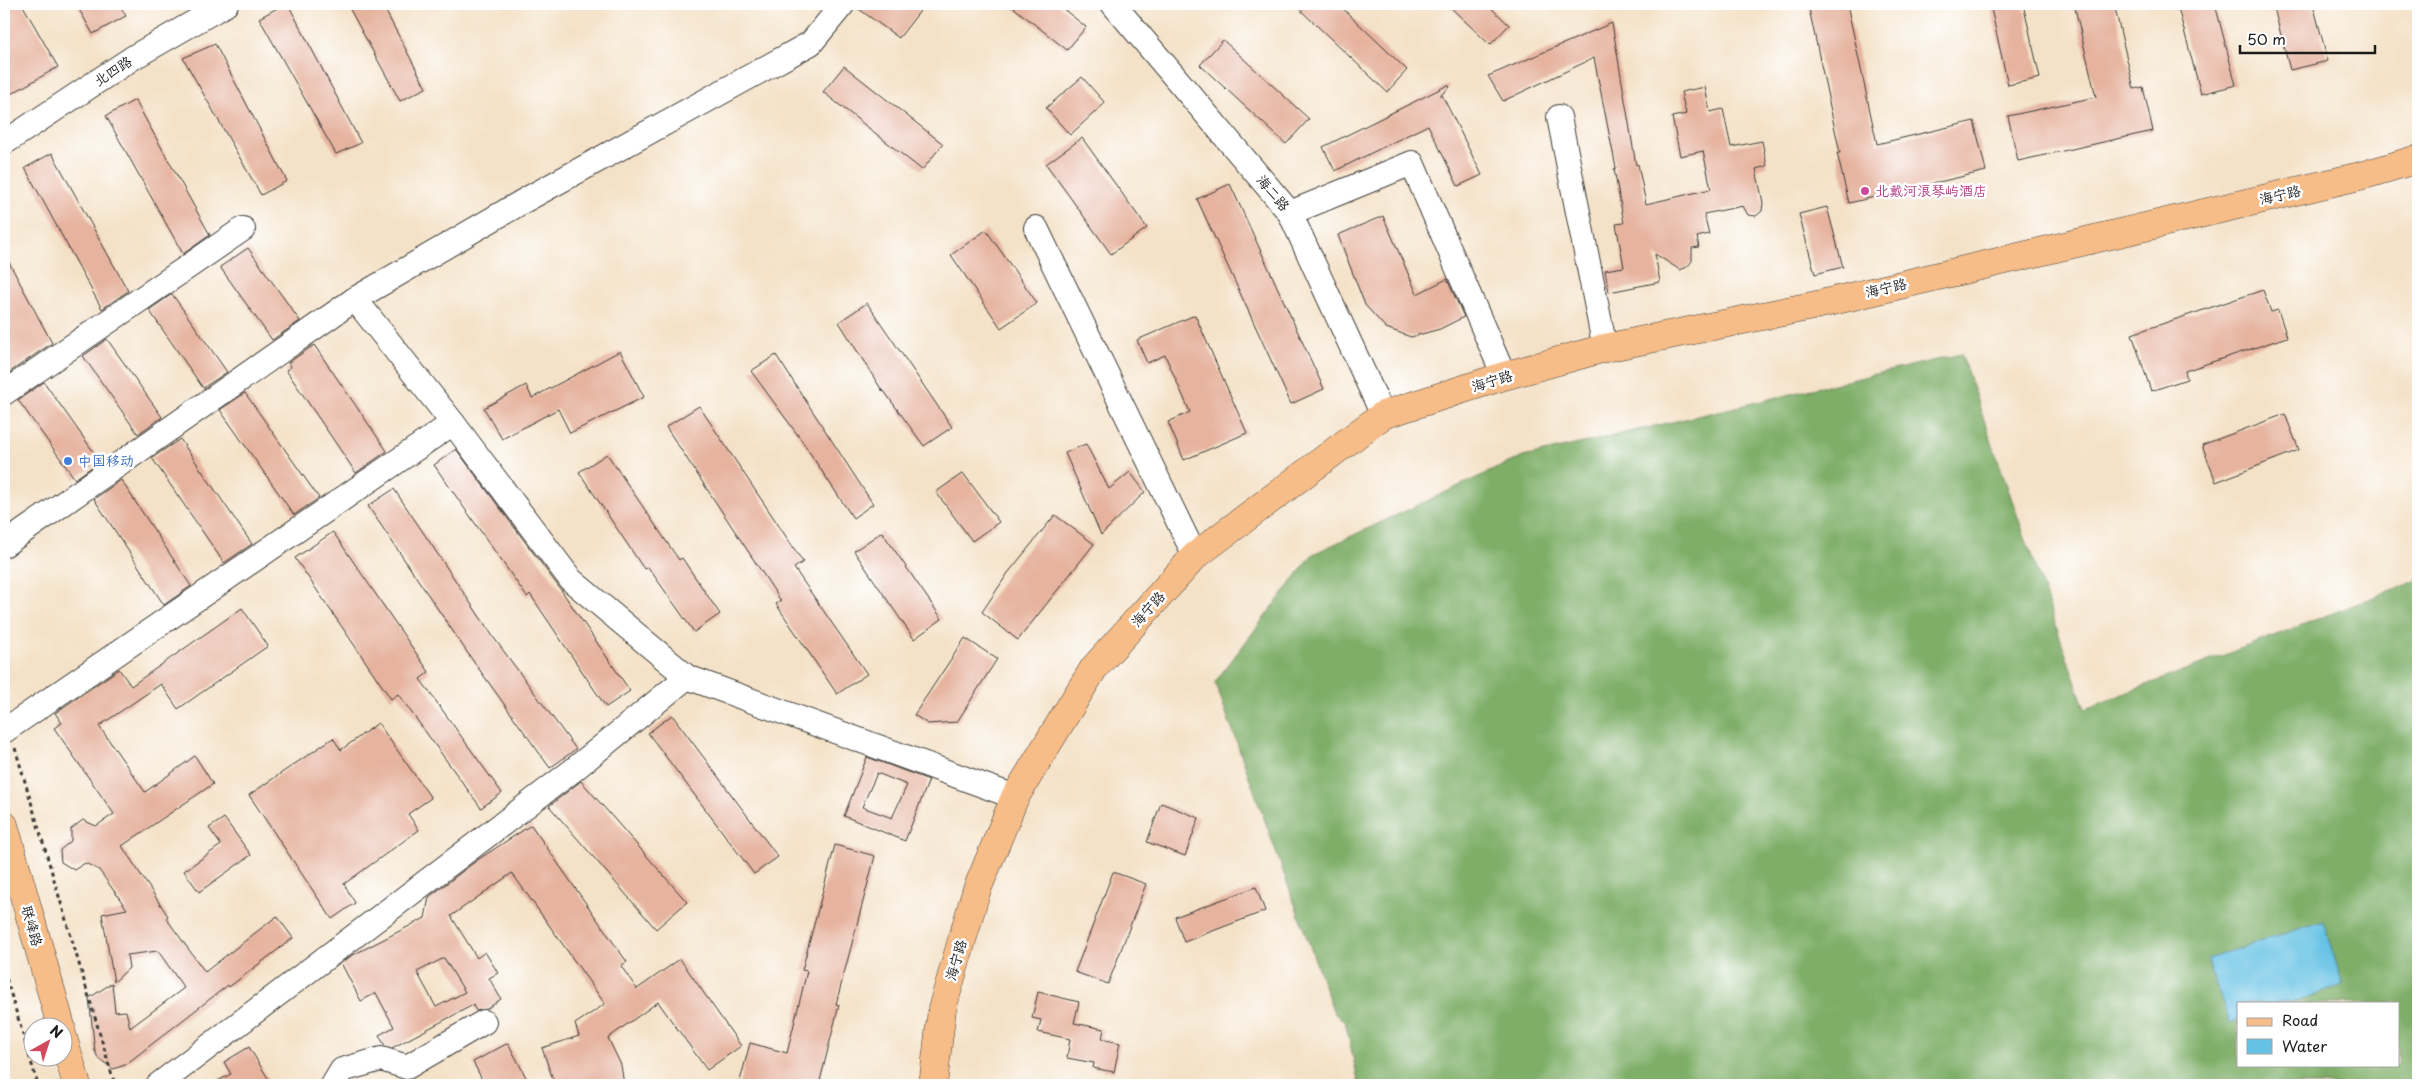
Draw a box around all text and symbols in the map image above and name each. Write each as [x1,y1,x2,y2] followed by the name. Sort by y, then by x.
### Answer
[2240,22,2374,54] scale bar
[2247,27,2286,50] text: 50 m
[89,50,136,91] street label: 北四路
[1252,170,1295,216] street label: 海二路
[1875,180,1987,201] place label: 北戴河浪琴屿酒店
[2257,180,2303,209] street label: 海宁路
[1859,185,1871,197] marker: 北戴河浪琴屿酒店
[1863,273,1909,302] street label: 海宁路
[1469,364,1515,397] street label: 海宁路
[78,450,134,471] place label: 中国移动
[62,455,74,467] marker: 中国移动
[1126,586,1169,631] street label: 海宁路
[17,903,48,949] street label: 联峰路
[940,937,971,983] street label: 海宁路
[2237,1002,2400,1066] legend
[2282,1008,2318,1031] text: Road
[22,1016,72,1066] north arrow
[46,1020,67,1043] text: N
[2282,1034,2327,1057] text: Water

